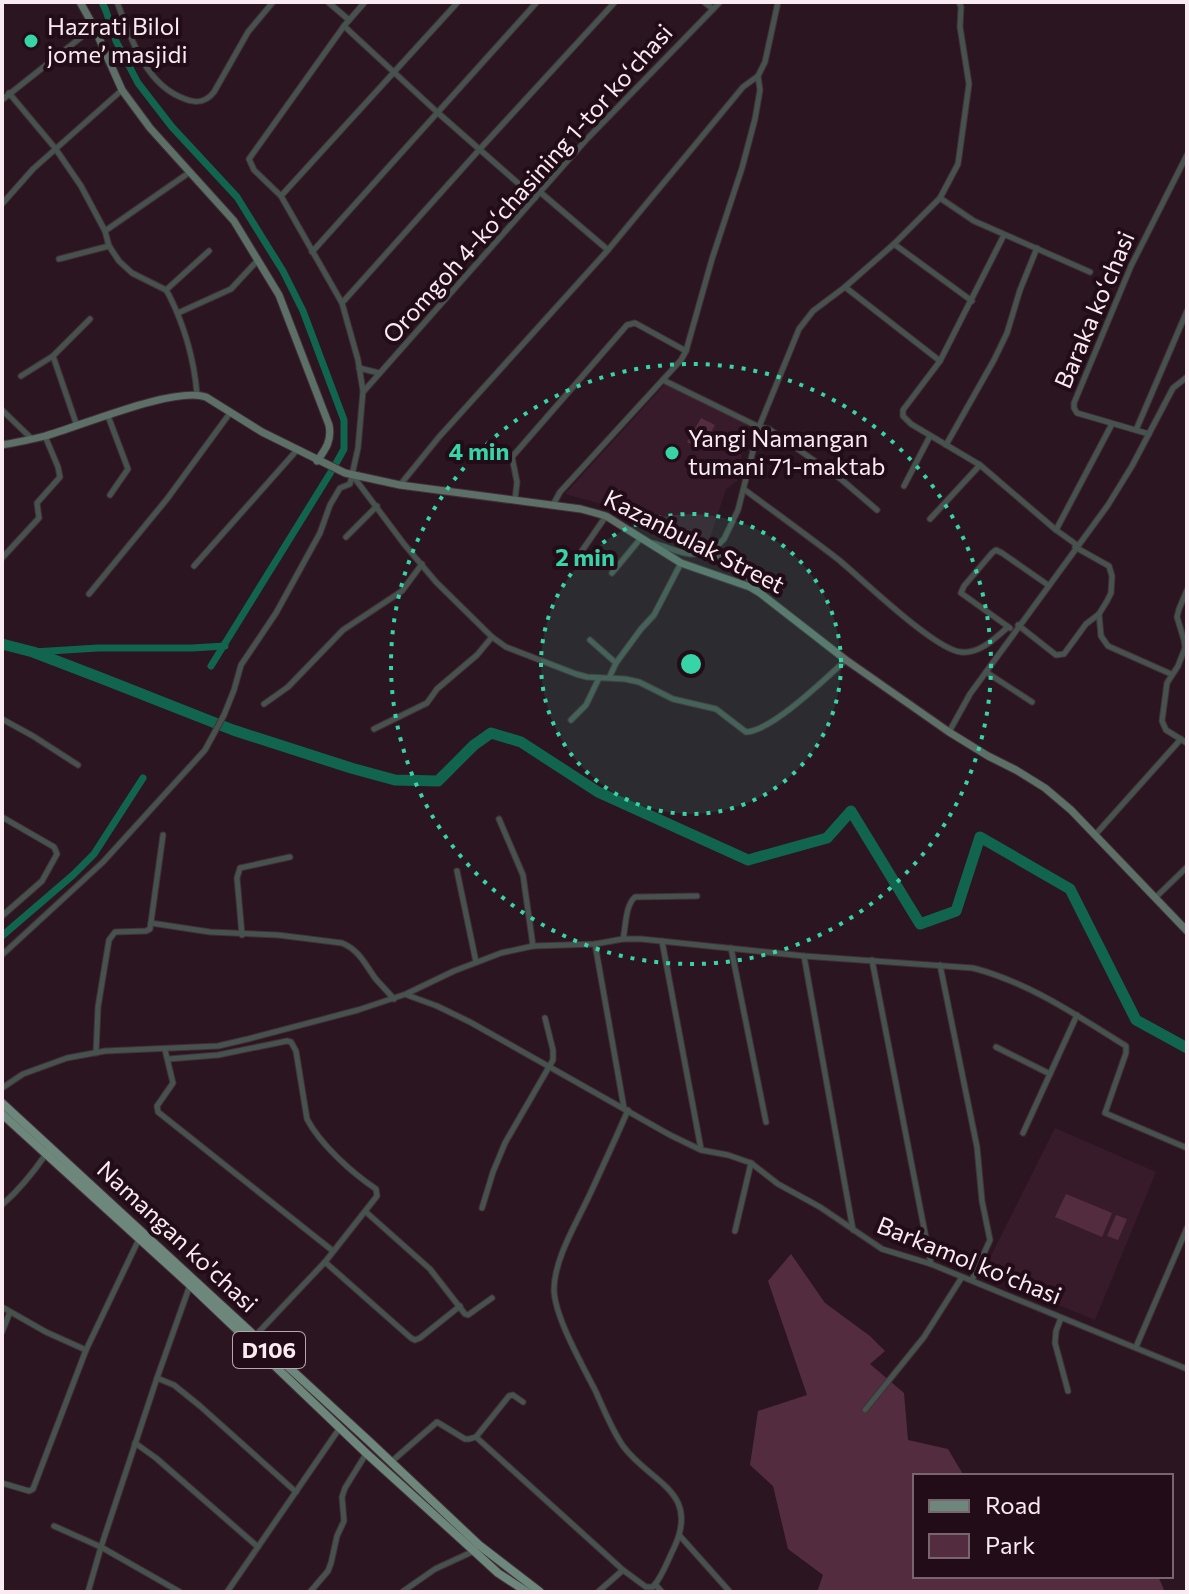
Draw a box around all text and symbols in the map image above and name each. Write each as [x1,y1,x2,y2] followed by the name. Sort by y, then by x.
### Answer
[47,11,188,68] place label: Hazrati Bilol jome’ masjidi
[376,18,678,348] street label: Oromgoh 4-koʻchasining 1-tor koʻchasi
[22,32,40,50] marker: Hazrati Bilol jome’ masjidi
[1048,227,1140,392] street label: Baraka koʻchasi
[688,423,885,480] place label: Yangi Namangan tumani 71-maktab
[449,436,509,465] text: 4 min
[663,444,681,462] marker: Yangi Namangan tumani 71-maktab
[600,483,790,599] street label: Kazanbulak Street
[555,542,615,571] text: 2 min
[677,650,705,678] centre of rings
[92,1154,264,1318] street label: Namangan ko'chasi
[873,1209,1066,1310] street label: Barkamol ko'chasi
[233,1332,305,1368] road number: D106
[913,1474,1173,1578] legend
[985,1490,1041,1519] text: Road
[985,1530,1035,1559] text: Park

